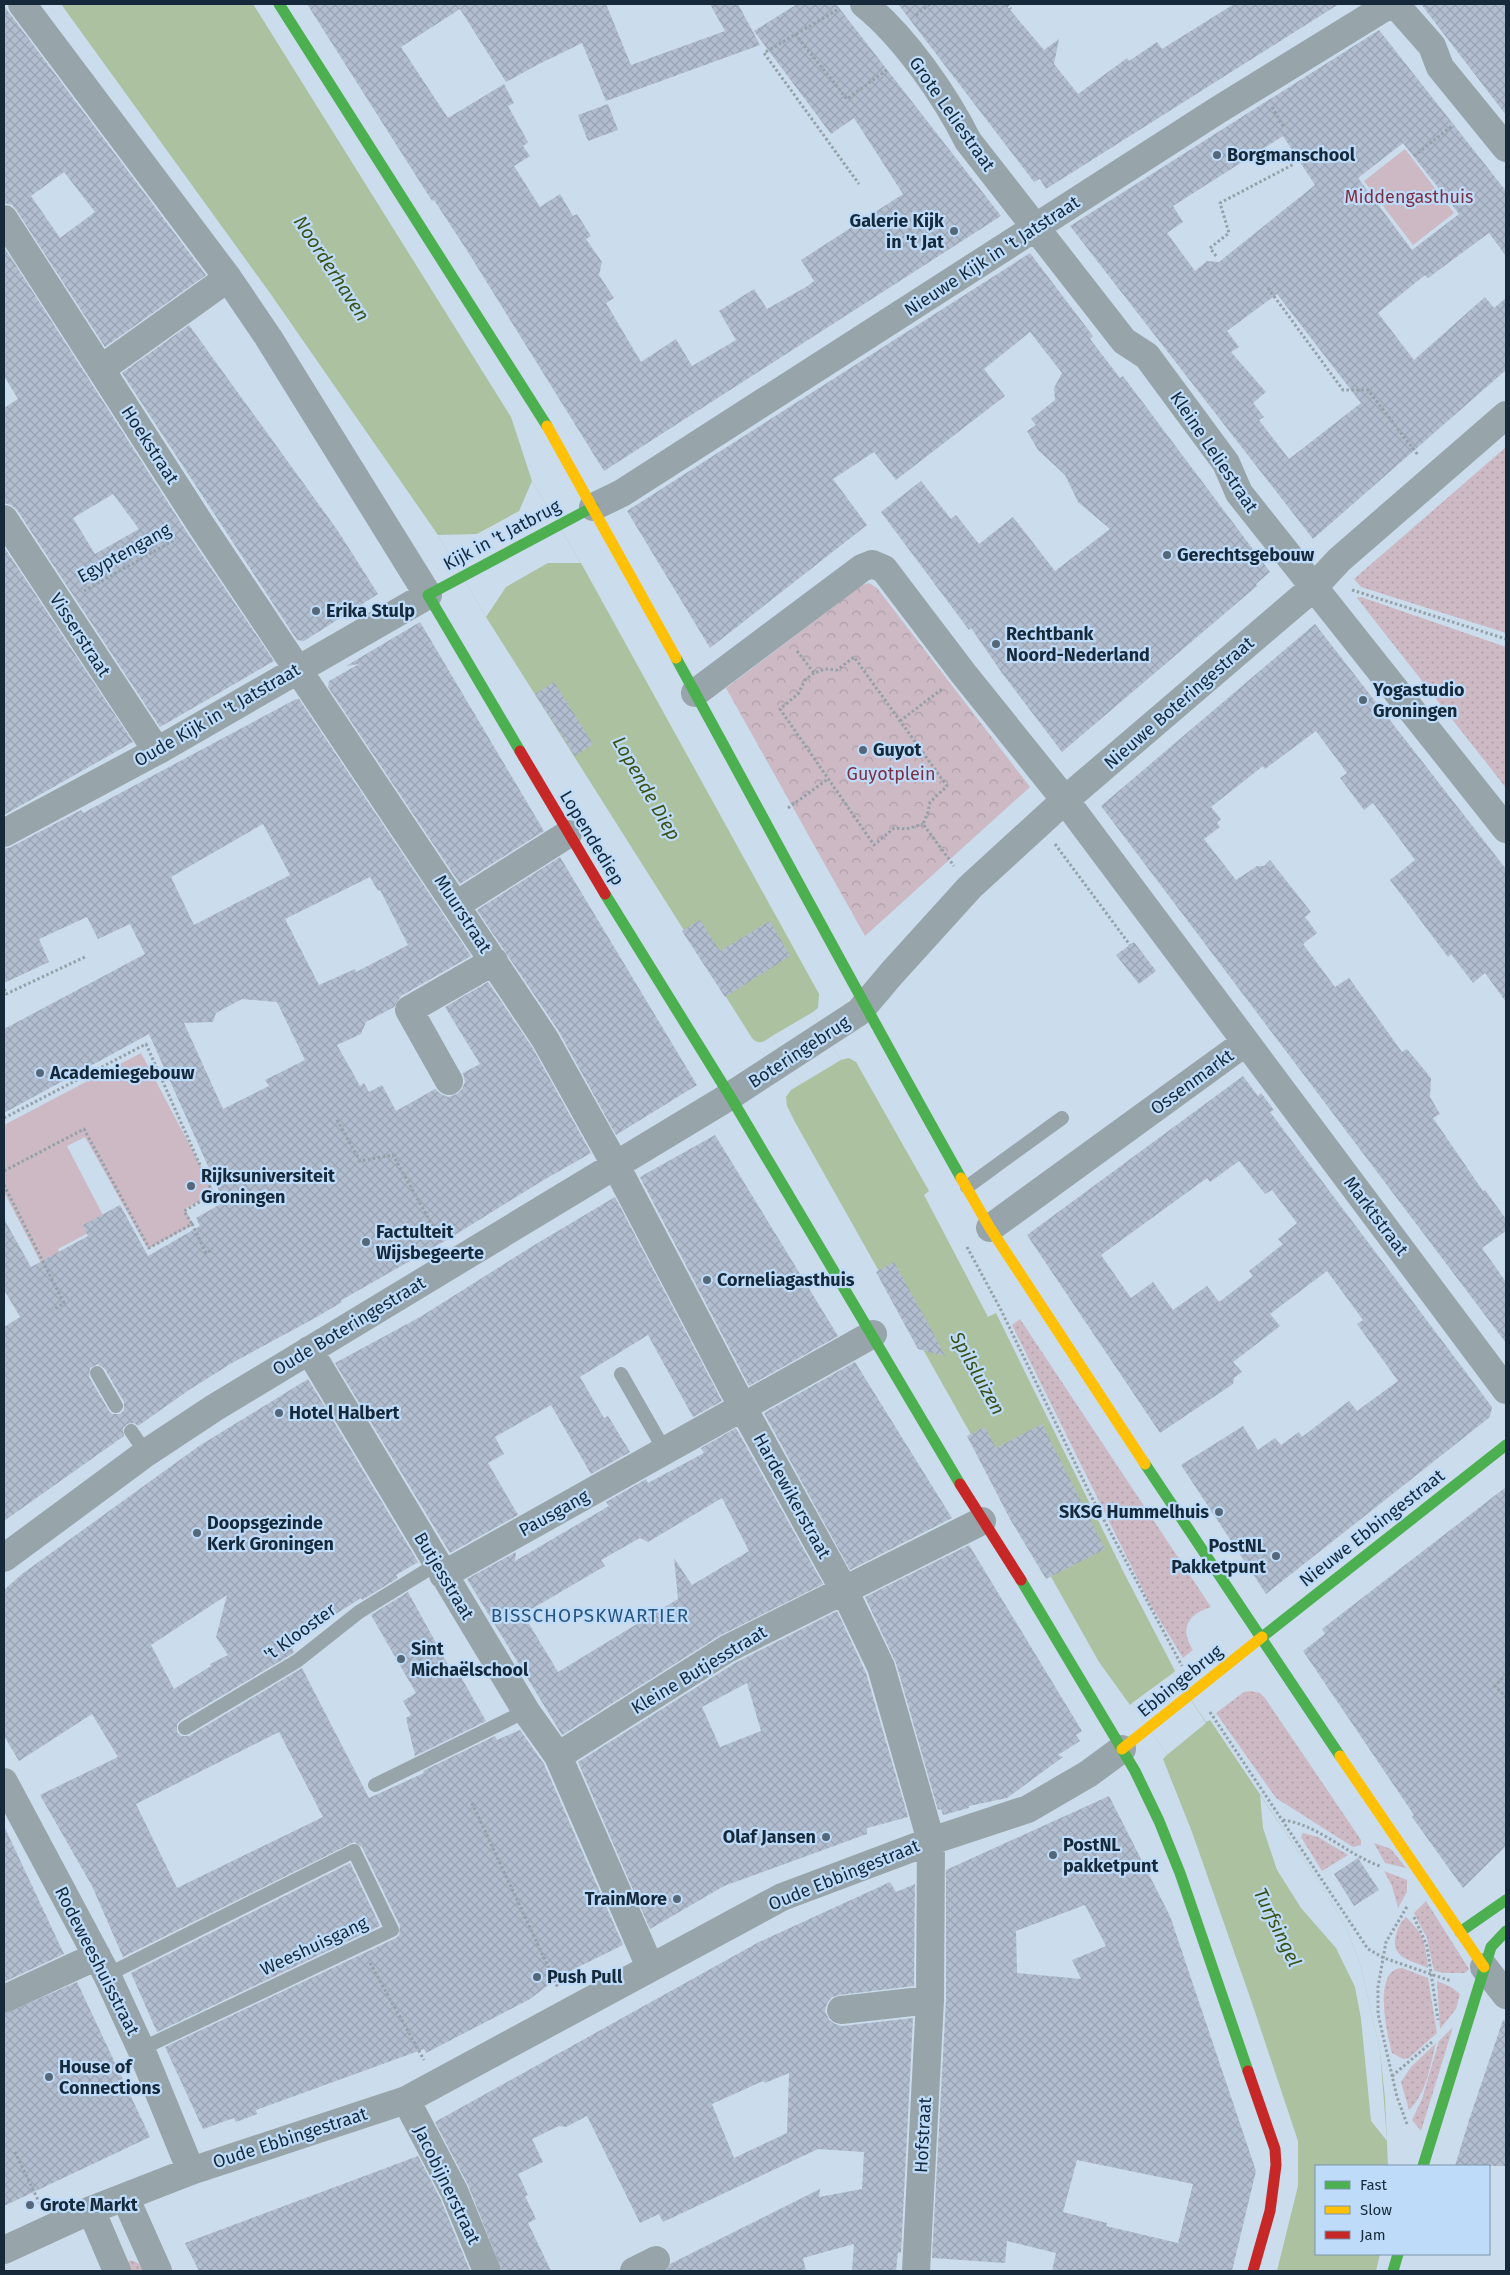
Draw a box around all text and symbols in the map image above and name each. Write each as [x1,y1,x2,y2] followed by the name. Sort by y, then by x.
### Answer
[904,52,1000,176] street label: Grote Leliestraat
[1227,144,1356,166] place label: Borgmanschool
[1211,149,1223,161] marker: Borgmanschool
[1344,186,1474,208] park label: Middengasthuis
[900,191,1084,321] street label: Nieuwe Kijk in 't Jatstraat
[850,210,945,253] place label: Galerie Kijk in 't Jat
[289,211,374,325] water label: Noorderhaven
[948,225,960,237] marker: Galerie Kijk in 't Jat
[1165,387,1263,517] street label: Kleine Leliestraat
[117,402,184,489] street label: Hoekstraat
[440,495,565,575] street label: Kijk in 't Jatbrug
[73,518,175,588] street label: Egyptengang
[1177,544,1315,566] place label: Gerechtsgebouw
[1161,549,1173,561] marker: Gerechtsgebouw
[45,589,115,681] street label: Visserstraat
[326,600,415,622] place label: Erika Stulp
[310,605,322,617] marker: Erika Stulp
[1006,623,1150,666] place label: Rechtbank Noord-Nederland
[1100,632,1259,774] street label: Nieuwe Boteringestraat
[990,638,1002,650] marker: Rechtbank Noord-Nederland
[130,658,304,771] street label: Oude Kijk in 't Jatstraat
[1372,679,1465,722] place label: Yogastudio Groningen
[1357,694,1369,706] marker: Yogastudio Groningen
[608,732,685,844] water label: Lopende Diep
[873,739,923,761] place label: Guyot
[857,744,869,756] marker: Guyot
[847,763,935,785] park label: Guyotplein
[555,786,629,890] street label: Lopendediep
[430,871,497,958] street label: Muurstraat
[744,1011,854,1093] street label: Boteringebrug
[1146,1044,1238,1120] street label: Ossenmarkt
[49,1062,195,1084] place label: Academiegebouw
[34,1067,46,1079] marker: Academiegebouw
[201,1165,336,1208] place label: Rijksuniversiteit Groningen
[1339,1172,1413,1260] street label: Marktstraat
[185,1180,197,1192] marker: Rijksuniversiteit Groningen
[376,1221,484,1264] place label: Factulteit Wijsbegeerte
[360,1236,372,1248] marker: Factulteit Wijsbegeerte
[717,1269,855,1291] place label: Corneliagasthuis
[269,1271,430,1380] street label: Oude Boteringestraat
[701,1274,713,1286] marker: Corneliagasthuis
[945,1327,1010,1419] water label: Spilsluizen
[289,1402,401,1424] place label: Hotel Halbert
[273,1407,285,1419] marker: Hotel Halbert
[748,1430,836,1563] street label: Hardewikerstraat
[1295,1464,1449,1591] street label: Nieuwe Ebbingestraat
[515,1484,593,1541] street label: Pausgang
[1059,1501,1209,1523] place label: SKSG Hummelhuis
[1213,1506,1225,1518] marker: SKSG Hummelhuis
[207,1512,334,1555] place label: Doopsgezinde Kerk Groningen
[191,1527,203,1539] marker: Doopsgezinde Kerk Groningen
[409,1528,479,1624] street label: Butjesstraat
[1171,1535,1267,1578] place label: PostNL Pakketpunt
[1270,1550,1282,1562] marker: PostNL Pakketpunt
[260,1599,340,1665] street label: 't Klooster
[491,1604,689,1627] district label: BISSCHOPSKWARTIER
[627,1621,771,1719] street label: Kleine Butjesstraat
[411,1638,529,1681] place label: Sint Michaëlschool
[1133,1640,1227,1722] street label: Ebbingebrug
[395,1653,407,1665] marker: Sint Michaëlschool
[723,1826,816,1848] place label: Olaf Jansen
[820,1831,832,1843] marker: Olaf Jansen
[765,1834,923,1915] street label: Oude Ebbingestraat
[1063,1834,1159,1877] place label: PostNL pakketpunt
[1047,1849,1059,1861] marker: PostNL pakketpunt
[50,1883,144,2040] street label: Rodeweeshuisstraat
[1249,1884,1306,1970] water label: Turfsingel
[585,1888,667,1910] place label: TrainMore
[671,1893,683,1905] marker: TrainMore
[257,1911,372,1980] street label: Weeshuisgang
[547,1966,623,1988] place label: Push Pull
[531,1971,543,1983] marker: Push Pull
[59,2056,161,2099] place label: House of Connections
[43,2071,55,2083] marker: House of Connections
[910,2096,936,2173] street label: Hofstraat
[210,2103,370,2173] street label: Oude Ebbingestraat
[409,2122,485,2248] street label: Jacobijnerstraat
[1315,2165,1490,2255] legend
[1360,2176,1387,2194] text: Fast
[40,2194,139,2216] place label: Grote Markt
[24,2199,36,2211] marker: Grote Markt
[1360,2201,1392,2219] text: Slow
[1360,2226,1386,2244] text: Jam

